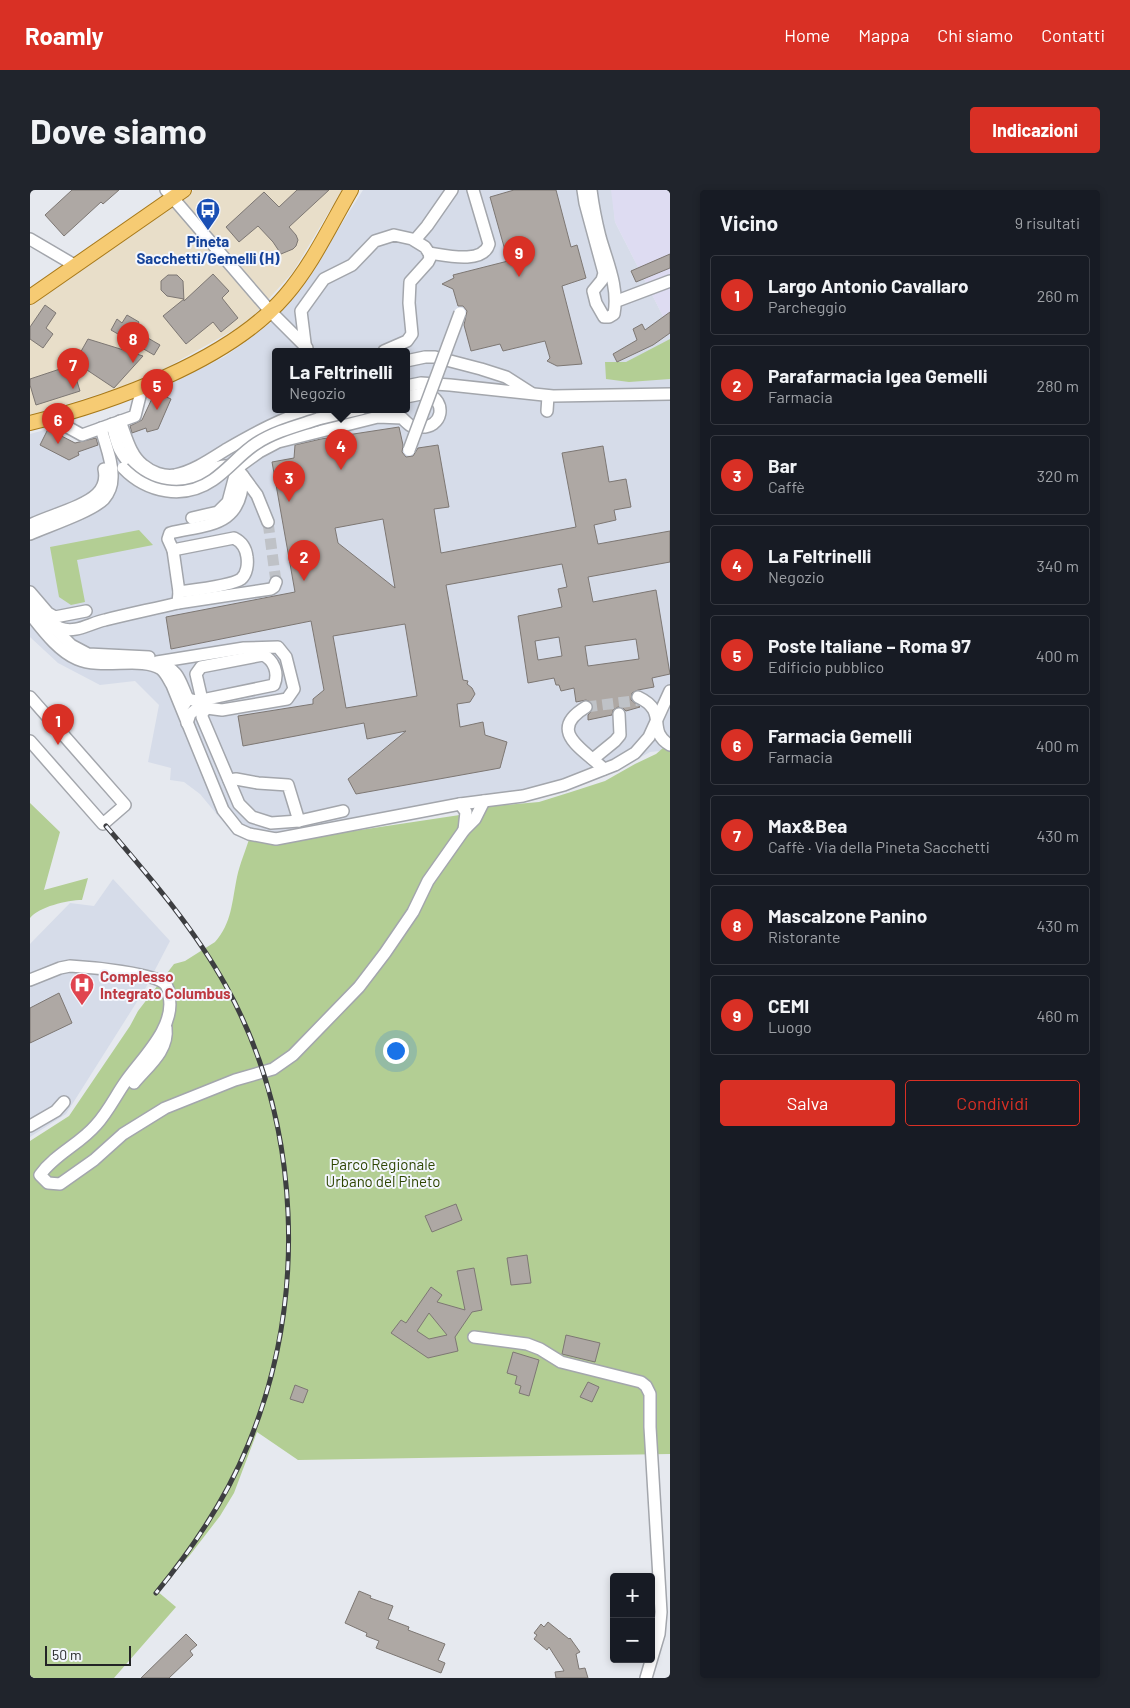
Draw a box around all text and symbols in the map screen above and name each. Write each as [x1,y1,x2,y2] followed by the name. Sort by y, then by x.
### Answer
[25,21,104,50] text: Roamly
[784,24,830,46] text: Home
[858,24,909,46] text: Mappa
[937,24,1013,46] text: Chi siamo
[1041,24,1105,46] text: Contatti
[970,107,1100,153] button: Indicazioni
[30,109,207,151] text: Dove siamo
[195,197,221,231] bus stop icon: Pineta Sacchetti/Gemelli (H)
[720,210,778,235] text: Vicino
[1015,213,1080,232] text: 9 risultati
[137,232,280,267] place label: Pineta Sacchetti/Gemelli (H)
[503,236,535,277] pin: 9
[768,274,969,297] text: Largo Antonio Cavallaro
[734,286,740,305] text: 1
[1037,286,1079,305] text: 260 m
[768,297,847,316] text: Parcheggio
[117,322,149,363] pin: 8
[57,348,89,389] pin: 7
[272,348,410,413] popup
[289,360,393,383] text: La Feltrinelli
[768,364,988,387] text: Parafarmacia Igea Gemelli
[141,369,173,410] pin: 5
[733,376,741,395] text: 2
[1037,376,1079,395] text: 280 m
[289,383,346,402] text: Negozio
[768,387,833,406] text: Farmacia
[42,403,74,444] pin: 6
[325,429,357,470] pin: 4
[768,454,797,477] text: Bar
[273,461,305,502] pin: 3
[733,466,741,485] text: 3
[1037,466,1079,485] text: 320 m
[768,477,805,496] text: Caffè
[288,540,320,581] pin: 2
[768,544,871,567] text: La Feltrinelli
[732,556,742,575] text: 4
[1036,556,1079,575] text: 340 m
[768,567,825,586] text: Negozio
[768,634,971,657] text: Poste Italiane – Roma 97
[733,646,741,665] text: 5
[1036,646,1079,665] text: 400 m
[768,657,884,676] text: Edificio pubblico
[42,704,74,745] pin: 1
[768,724,912,747] text: Farmacia Gemelli
[733,736,741,755] text: 6
[1036,736,1079,755] text: 400 m
[768,747,833,766] text: Farmacia
[768,814,847,837] text: Max&Bea
[733,826,741,845] text: 7
[1036,826,1079,845] text: 430 m
[768,837,990,856] text: Caffè · Via della Pineta Sacchetti
[768,904,927,927] text: Mascalzone Panino
[733,916,741,935] text: 8
[1036,916,1079,935] text: 430 m
[768,927,841,946] text: Ristorante
[100,967,231,1002] place label: Complesso Integrato Columbus
[69,972,95,1006] hospital icon: Complesso Integrato Columbus
[768,994,809,1017] text: CEMI
[733,1006,741,1025] text: 9
[1036,1006,1079,1025] text: 460 m
[768,1017,812,1036] text: Luogo
[383,1038,409,1064] your location
[720,1080,895,1126] button: Salva
[905,1080,1080,1126] button: Condividi
[326,1155,440,1190] park label: Parco Regionale Urbano del Pineto
[610,1573,655,1663] map controls
[610,1573,655,1618] button: +
[610,1618,655,1663] button: −
[45,1643,131,1666] scale bar
[52,1646,81,1663] text: 50 m

